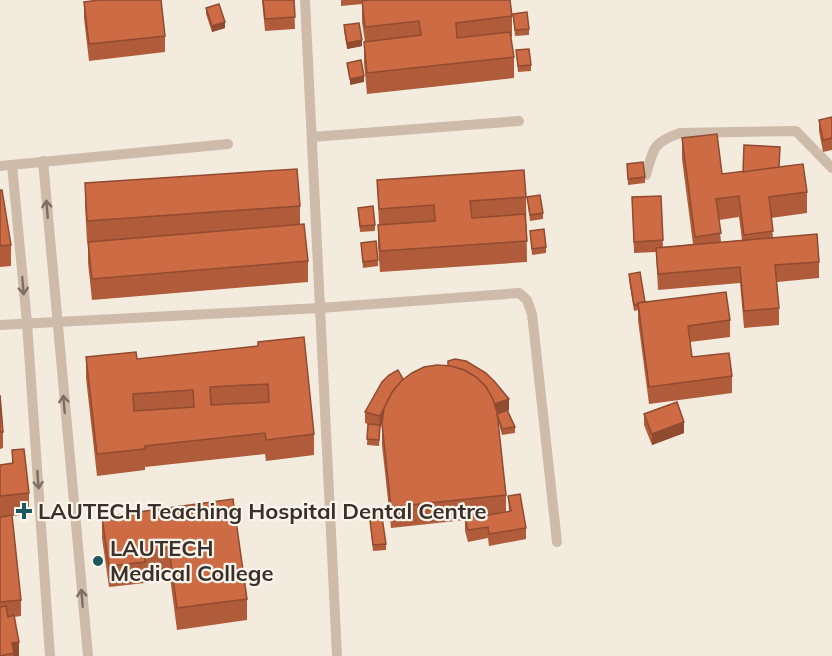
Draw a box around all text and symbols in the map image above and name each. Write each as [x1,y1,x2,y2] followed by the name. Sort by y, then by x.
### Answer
[41,200,52,220] one-way arrow
[18,275,29,295] one-way arrow
[58,394,69,414] one-way arrow
[33,469,44,489] one-way arrow
[38,497,487,525] place label: LAUTECH Teaching Hospital Dental Centre
[15,502,33,520] marker: LAUTECH Teaching Hospital Dental Centre
[110,534,274,587] place label: LAUTECH Medical College
[91,554,105,568] marker: LAUTECH Medical College
[76,588,87,608] one-way arrow

